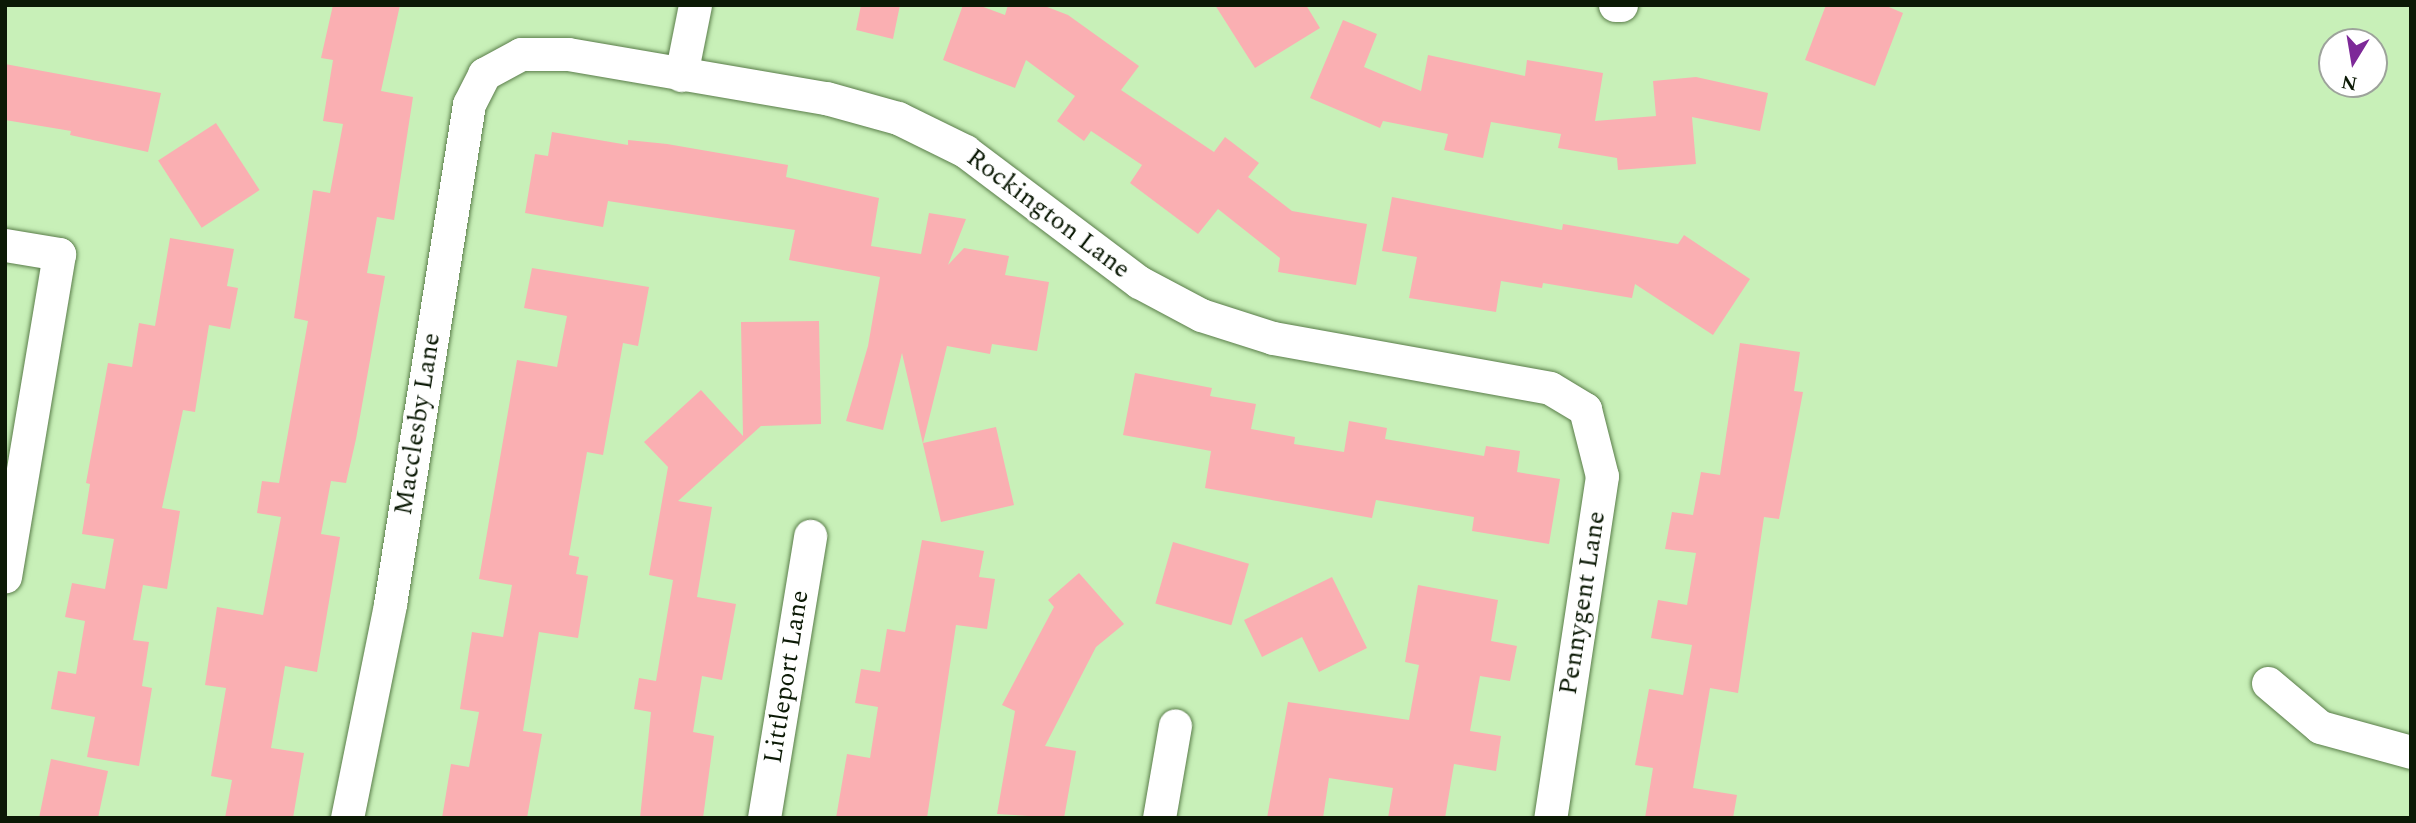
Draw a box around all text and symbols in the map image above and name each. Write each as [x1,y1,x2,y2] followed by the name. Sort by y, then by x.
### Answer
[2318,28,2388,98] north arrow
[2339,66,2360,98] text: N
[960,142,1136,286] street label: Rockington Lane
[388,331,448,517] street label: Macclesby Lane
[1553,509,1613,697] street label: Pennygent Lane
[758,588,816,766] street label: Littleport Lane

